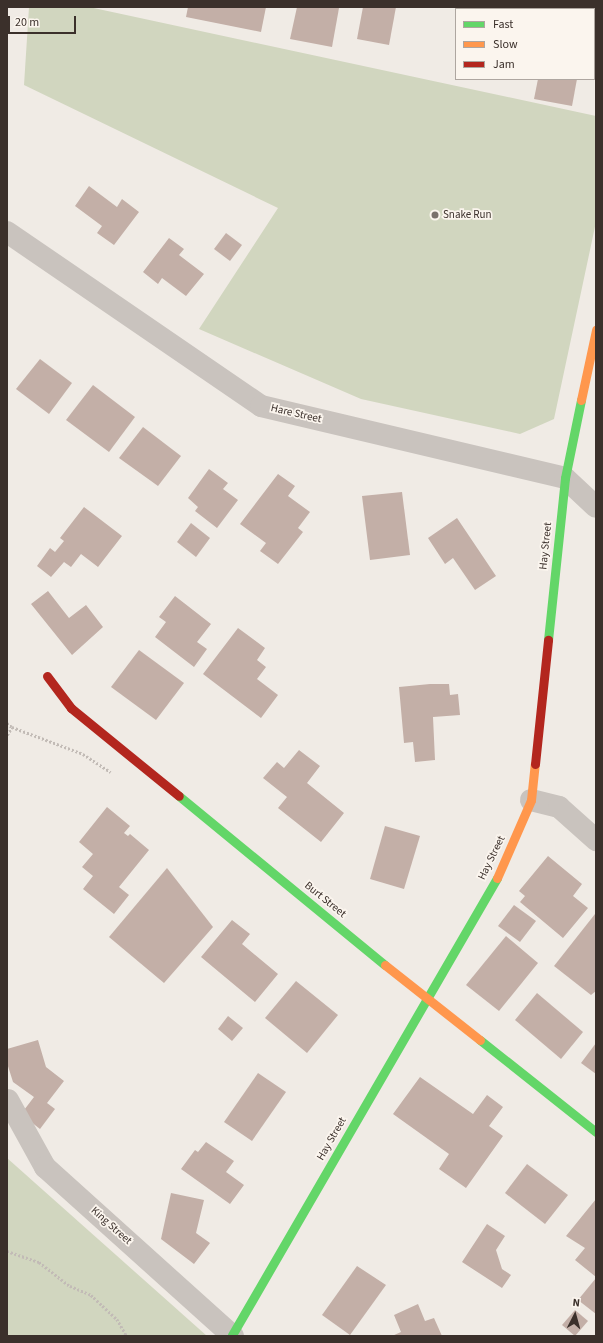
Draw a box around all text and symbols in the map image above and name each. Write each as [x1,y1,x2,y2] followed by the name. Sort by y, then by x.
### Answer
[10,8,78,34] scale bar
[455,8,595,80] legend
[15,14,39,31] text: 20 m
[493,16,513,33] text: Fast
[493,36,518,53] text: Slow
[493,56,515,73] text: Jam
[443,208,492,222] place label: Snake Run
[430,210,440,220] marker: Snake Run
[269,402,323,426] street label: Hare Street
[537,522,555,570] street label: Hay Street
[476,834,508,882] street label: Hay Street
[302,879,348,921] street label: Burt Street
[314,1115,350,1163] street label: Hay Street
[88,1204,134,1248] street label: King Street
[555,1295,595,1335] north arrow
[572,1295,581,1310] text: N

